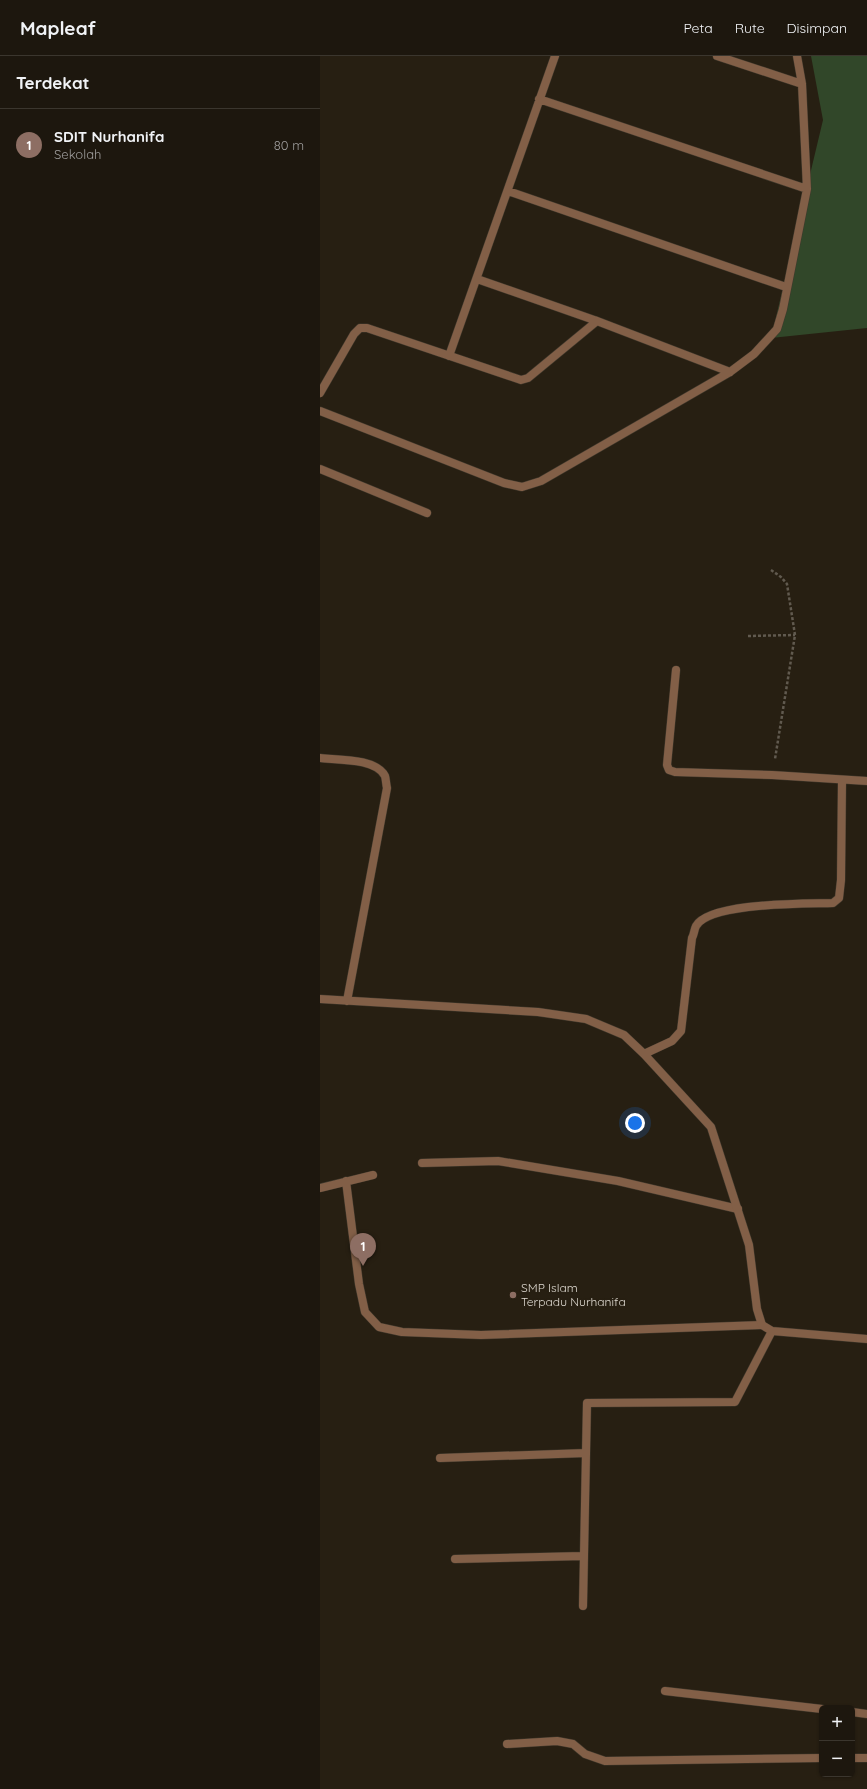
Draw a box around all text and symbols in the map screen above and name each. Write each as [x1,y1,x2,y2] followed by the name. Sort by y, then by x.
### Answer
[20,16,96,40] text: Mapleaf
[683,19,713,37] text: Peta
[735,19,765,37] text: Rute
[787,19,847,37] text: Disimpan
[16,72,90,93] text: Terdekat
[54,127,164,146] text: SDIT Nurhanifa
[26,137,32,153] text: 1
[274,137,304,153] text: 80 m
[54,146,101,162] text: Sekolah
[625,1113,645,1133] your location
[350,1233,376,1266] pin: 1
[521,1280,626,1309] place label: SMP Islam Terpadu Nurhanifa
[508,1290,518,1300] marker: SMP Islam Terpadu Nurhanifa
[819,1705,855,1777] map controls
[819,1705,855,1741] button: +
[819,1741,855,1777] button: −

